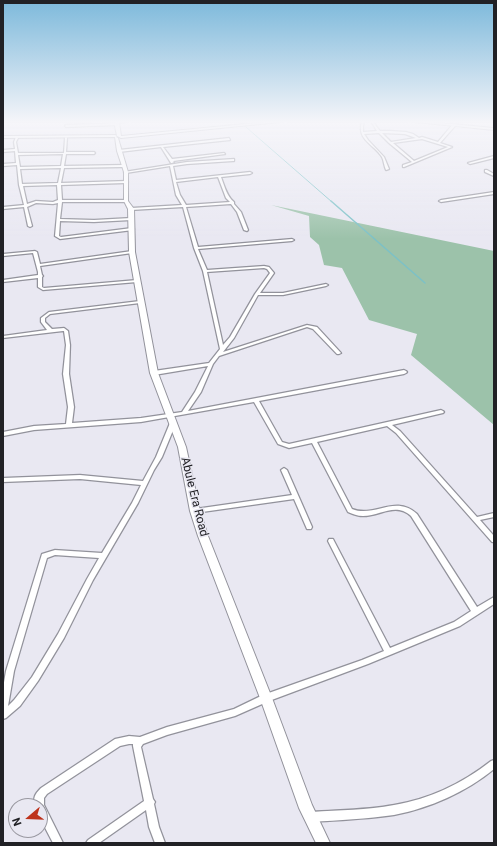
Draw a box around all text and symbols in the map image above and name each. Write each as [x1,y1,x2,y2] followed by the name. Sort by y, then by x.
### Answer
[177,456,211,538] street label: Abule Era Road
[8,798,48,838] north arrow
[10,816,25,828] text: N

